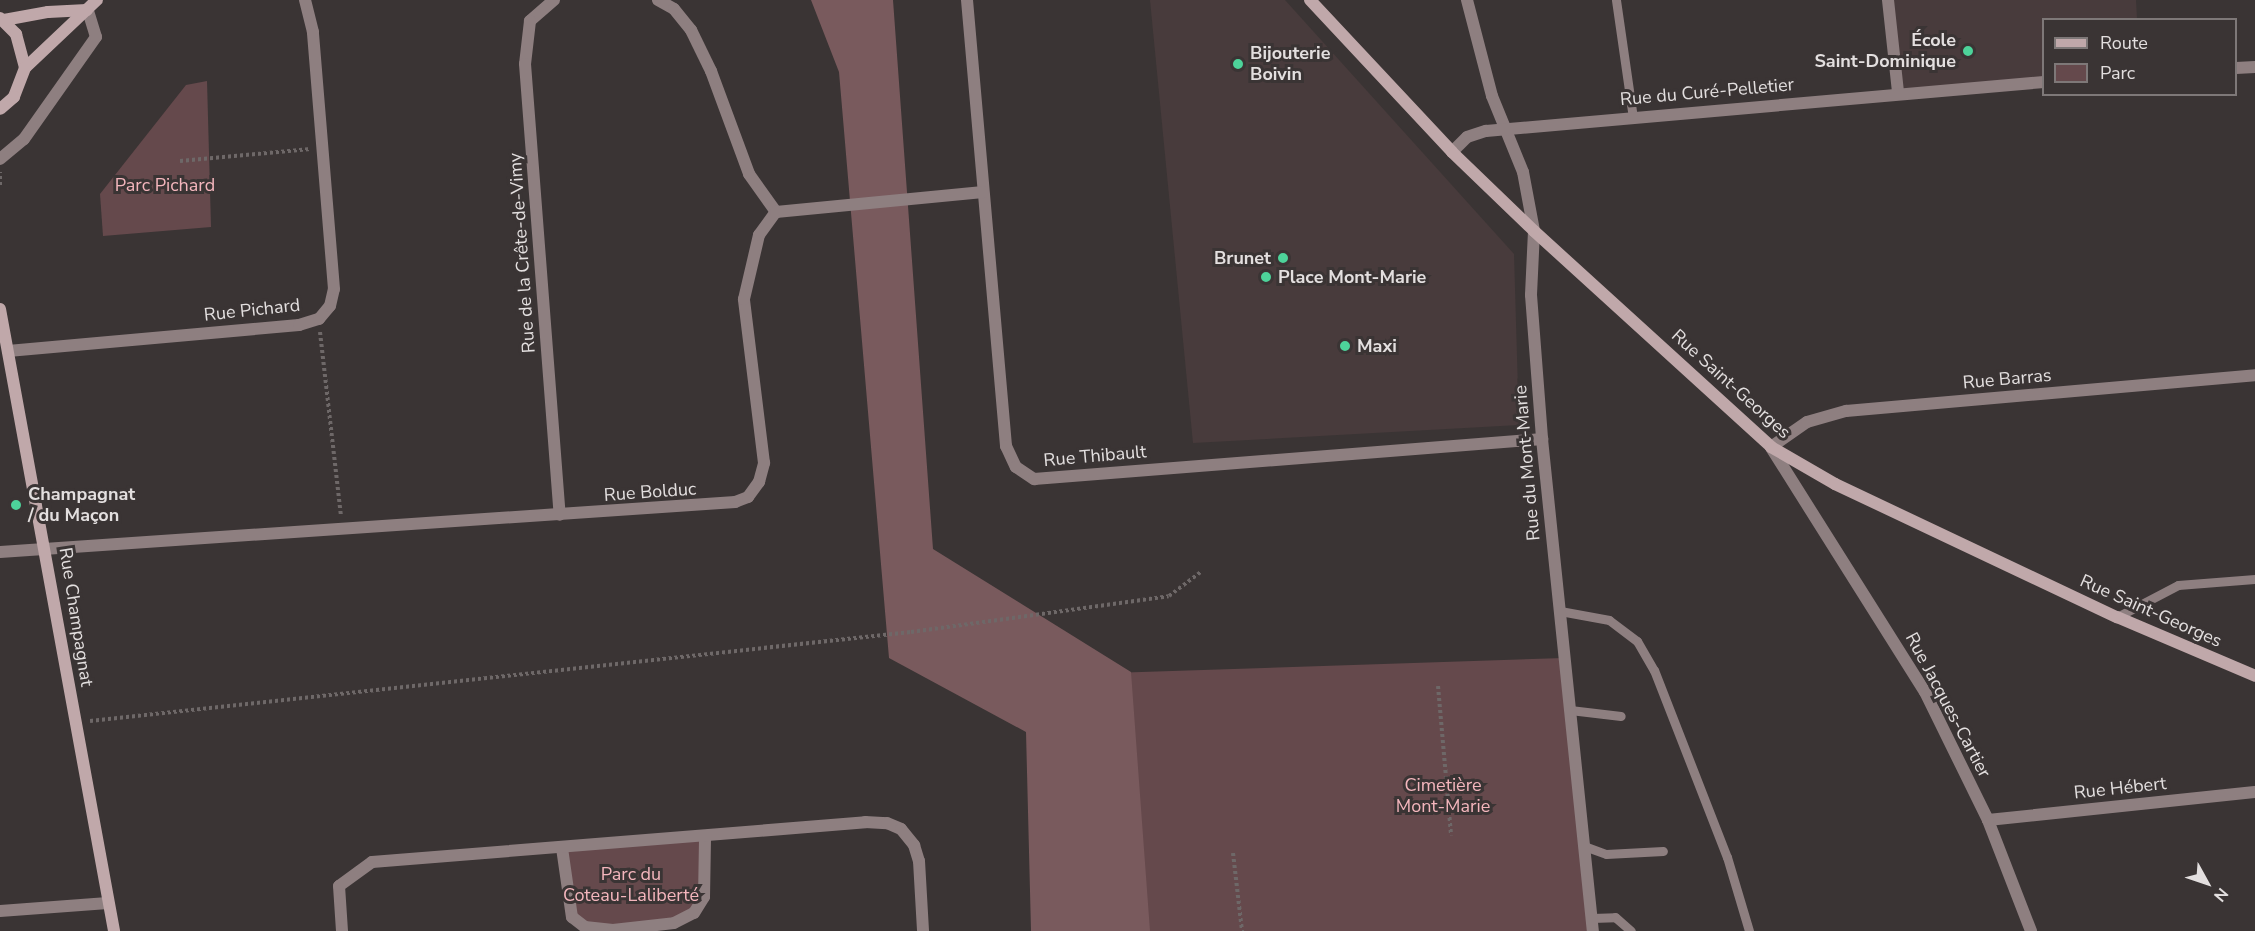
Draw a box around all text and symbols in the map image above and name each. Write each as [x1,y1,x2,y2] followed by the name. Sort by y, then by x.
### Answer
[2042,18,2237,96] legend
[1814,30,1956,72] place label: École Saint-Dominique
[2100,31,2148,55] text: Route
[1250,43,1330,86] place label: Bijouterie Boivin
[1961,44,1975,58] marker: École Saint-Dominique
[1231,57,1245,71] marker: Bijouterie Boivin
[2100,61,2135,85] text: Parc
[1619,74,1795,110] street label: Rue du Curé-Pelletier
[504,152,540,354] street label: Rue de la Crête-de-Vimy
[115,174,215,196] park label: Parc Pichard
[1214,247,1271,269] place label: Brunet
[1276,251,1290,265] marker: Brunet
[1278,266,1426,288] place label: Place Mont-Marie
[1259,270,1273,284] marker: Place Mont-Marie
[203,294,301,326] street label: Rue Pichard
[1667,325,1795,443] street label: Rue Saint-Georges
[1357,335,1397,357] place label: Maxi
[1338,339,1352,353] marker: Maxi
[1962,364,2052,394] street label: Rue Barras
[1509,384,1545,542] street label: Rue du Mont-Marie
[1043,441,1147,471] street label: Rue Thibault
[603,478,697,506] street label: Rue Bolduc
[28,484,135,526] place label: Champagnat / du Maçon
[9,498,23,512] marker: Champagnat / du Maçon
[54,546,98,688] street label: Rue Champagnat
[2077,570,2225,652] street label: Rue Saint-Georges
[1901,629,1995,781] street label: Rue Jacques-Cartier
[2073,772,2167,804] street label: Rue Hébert
[1396,775,1490,818] park label: Cimetière Mont-Marie
[2177,853,2237,913] north arrow
[563,864,699,906] park label: Parc du Coteau-Laliberté
[2209,883,2233,906] text: N

